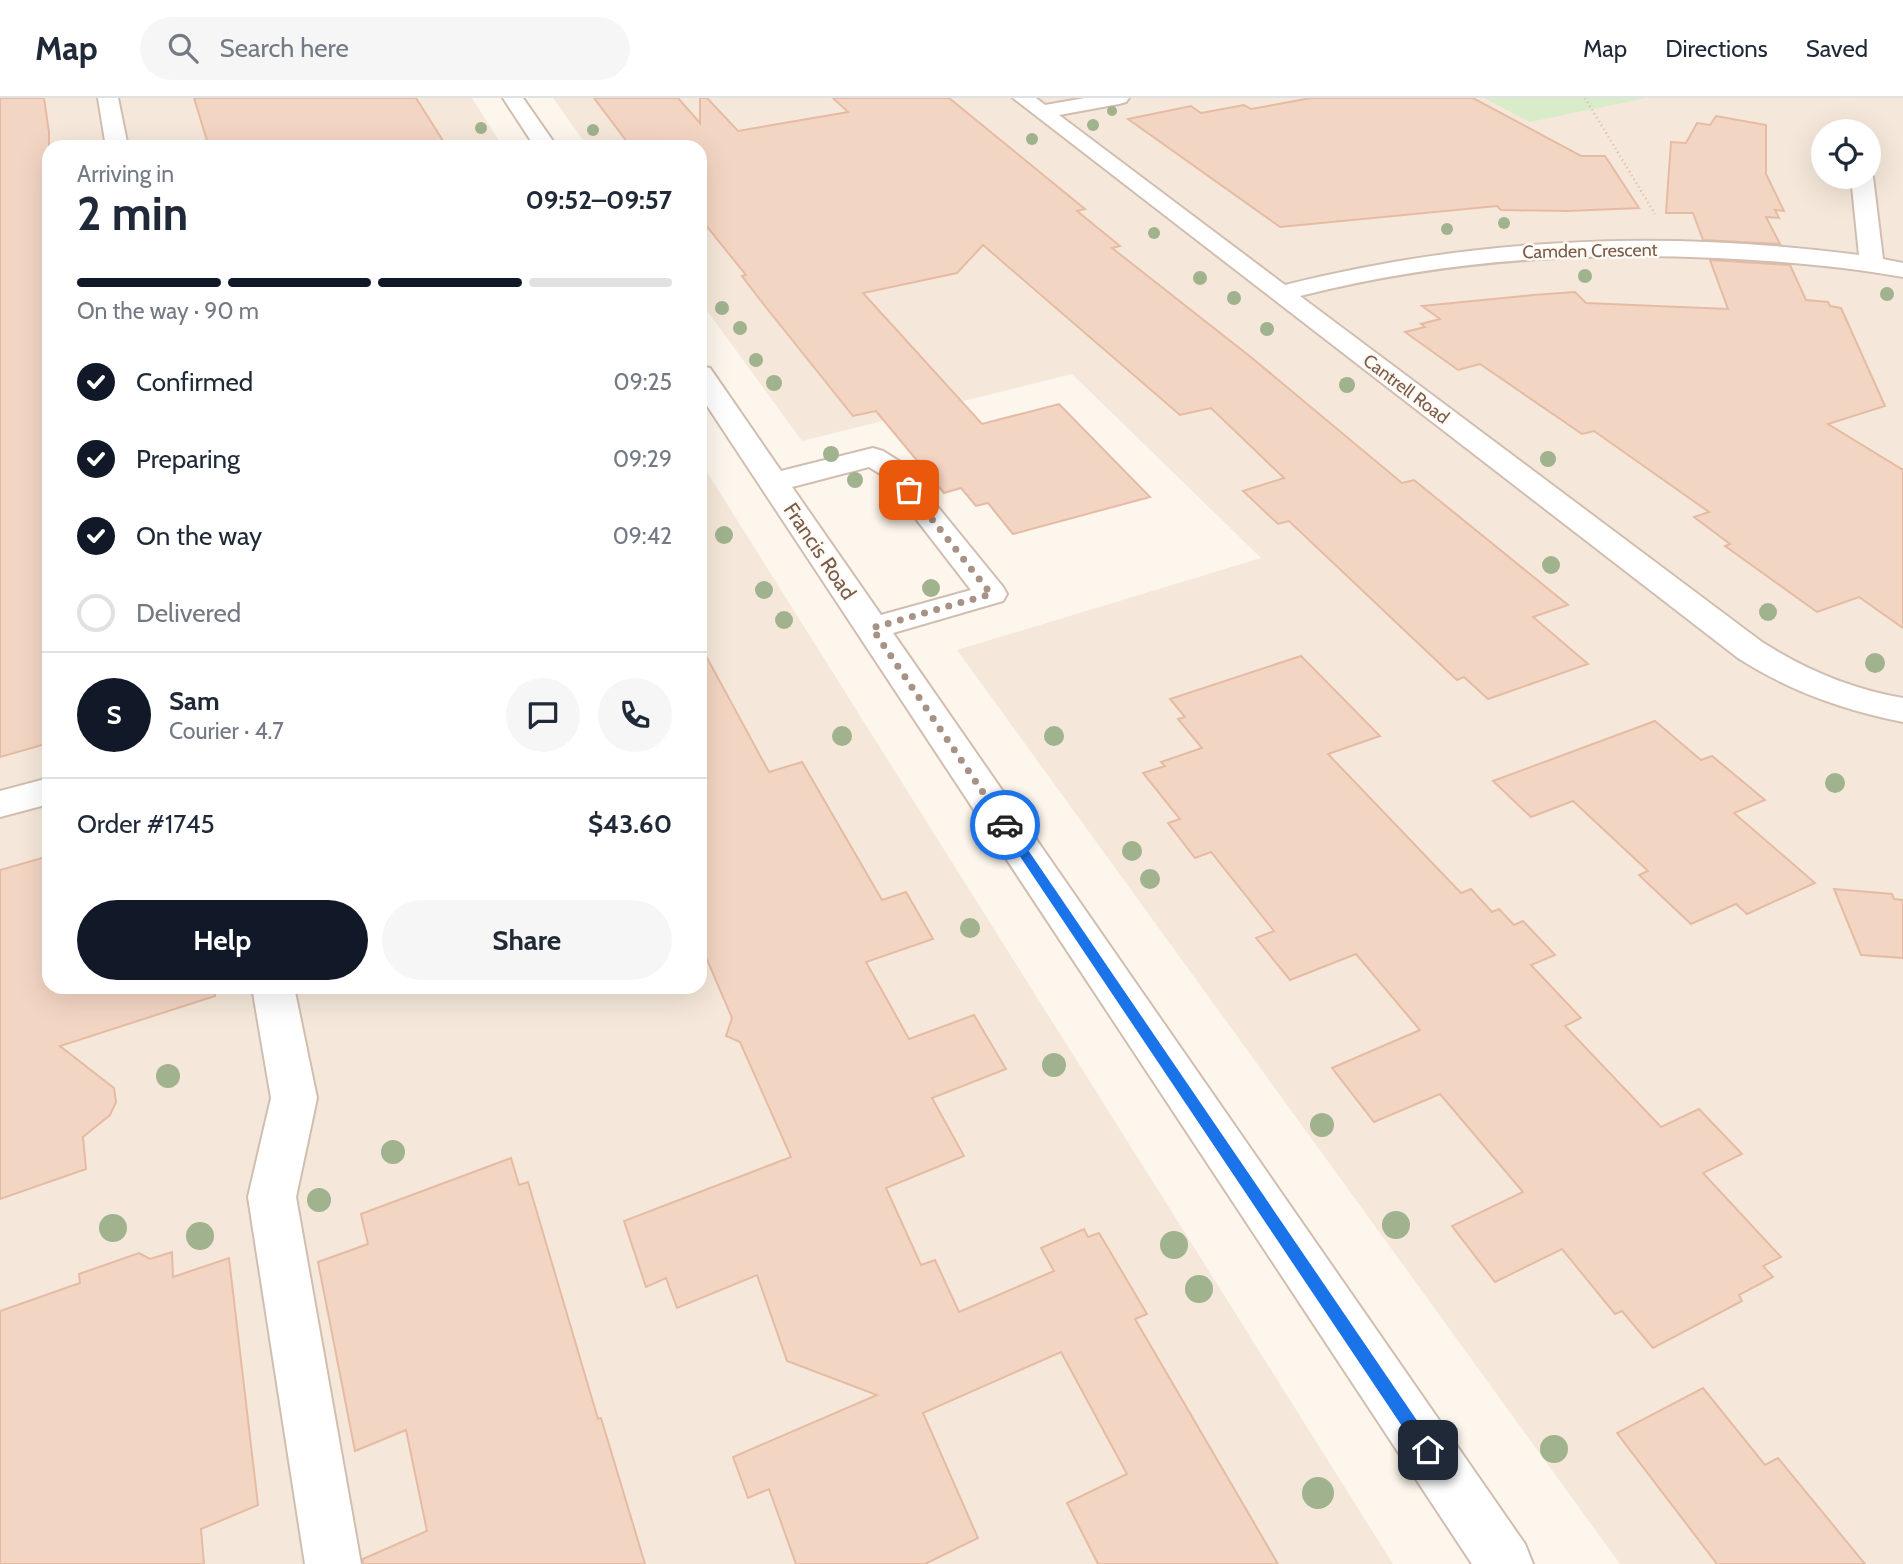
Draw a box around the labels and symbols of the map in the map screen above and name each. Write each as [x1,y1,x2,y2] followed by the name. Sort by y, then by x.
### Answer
[1522,239,1658,263] street label: Camden Crescent
[1359,350,1453,428] street label: Cantrell Road
[879,460,939,520] pin
[779,498,861,604] street label: Francis Road
[970,790,1040,860] courier
[1398,1420,1458,1480] pin

